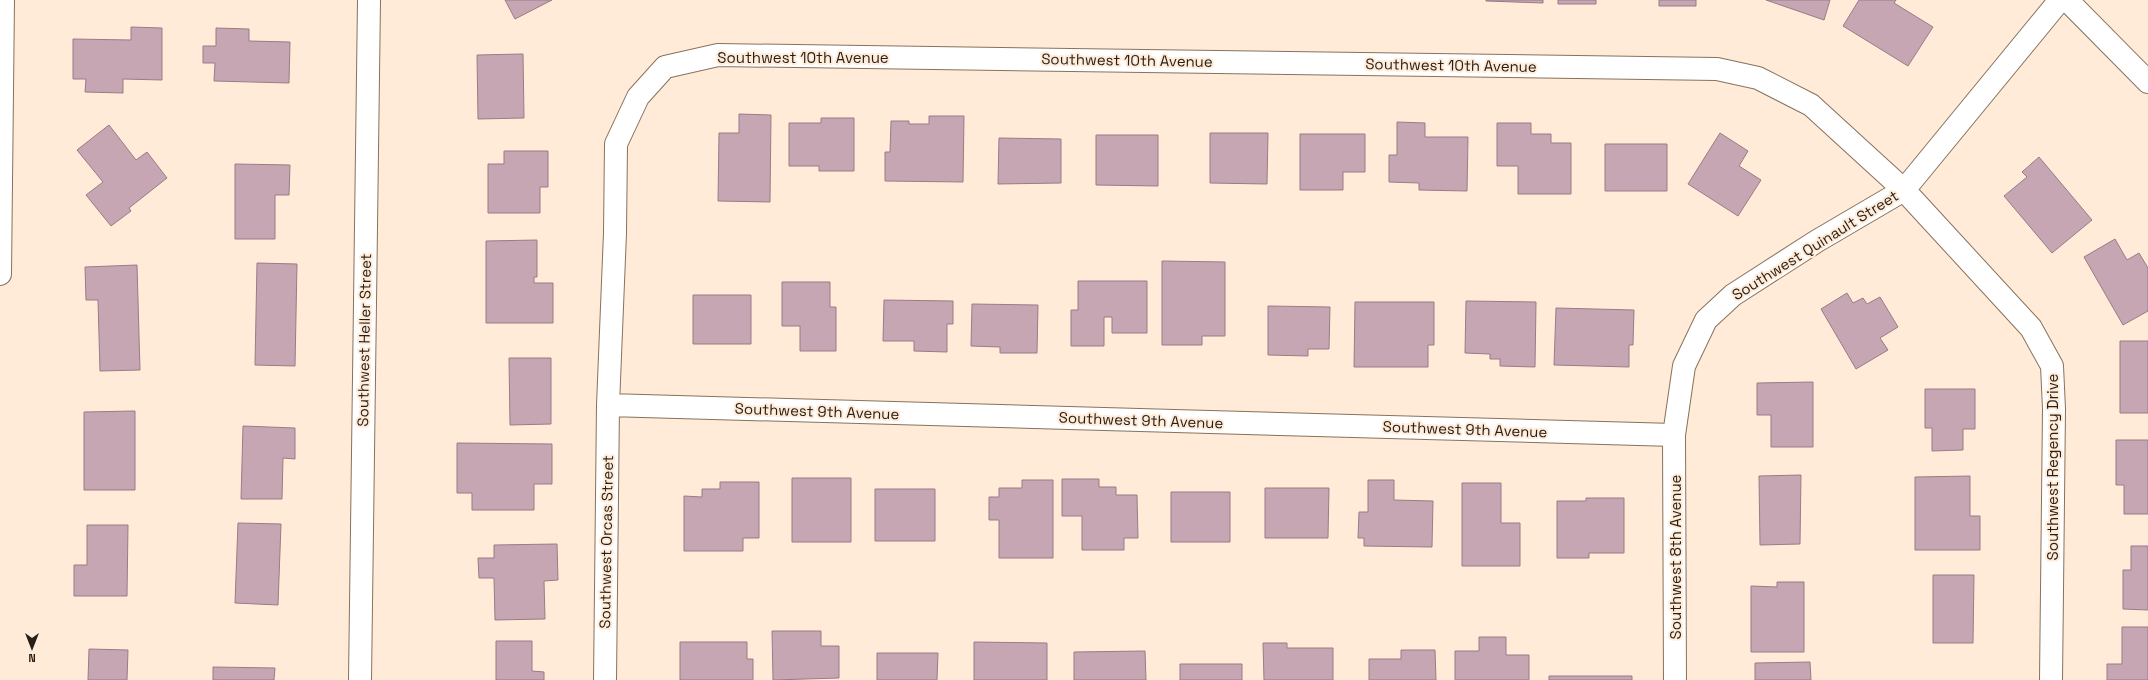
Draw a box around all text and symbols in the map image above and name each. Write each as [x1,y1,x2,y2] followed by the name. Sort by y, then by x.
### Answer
[717,48,889,67] street label: Southwest 10th Avenue
[1041,49,1213,71] street label: Southwest 10th Avenue
[1365,54,1537,76] street label: Southwest 10th Avenue
[1728,186,1902,304] street label: Southwest Quinault Street
[353,253,375,427] street label: Southwest Heller Street
[2043,373,2062,560] street label: Southwest Regency Drive
[734,399,900,423] street label: Southwest 9th Avenue
[1058,408,1224,432] street label: Southwest 9th Avenue
[1382,417,1548,441] street label: Southwest 9th Avenue
[595,455,617,629] street label: Southwest Orcas Street
[1666,474,1685,639] street label: Southwest 8th Avenue
[12,628,52,668] north arrow
[28,651,36,665] text: N

